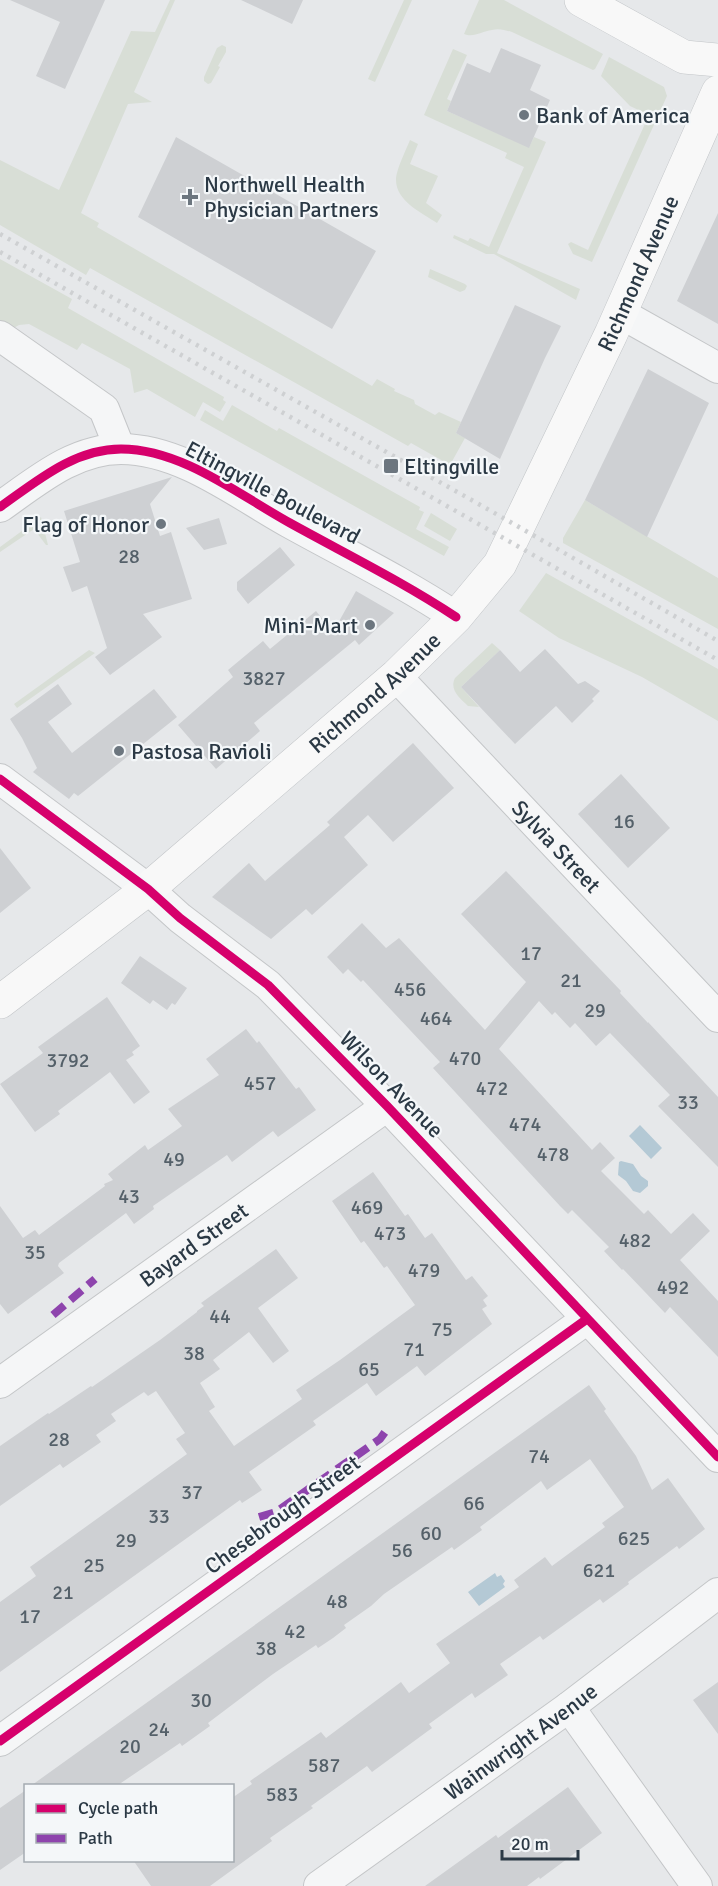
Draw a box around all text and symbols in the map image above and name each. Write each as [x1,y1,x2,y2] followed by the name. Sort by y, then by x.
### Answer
[536,102,690,129] place label: Bank of America
[517,108,531,122] marker: Bank of America
[204,171,379,223] place label: Northwell Health Physician Partners
[181,188,199,206] marker: Northwell Health Physician Partners
[592,191,685,356] street label: Richmond Avenue
[181,435,365,550] street label: Eltingville Boulevard
[404,453,499,480] place label: Eltingville
[382,457,400,475] marker: Eltingville
[22,511,149,538] place label: Flag of Honor
[154,517,168,531] marker: Flag of Honor
[118,544,140,569] house number: 28
[263,612,358,639] place label: Mini-Mart
[363,618,377,632] marker: Mini-Mart
[303,627,446,759] street label: Richmond Avenue
[242,666,286,691] house number: 3827
[131,738,272,765] place label: Pastosa Ravioli
[112,744,126,758] marker: Pastosa Ravioli
[506,795,607,899] street label: Sylvia Street
[613,809,635,834] house number: 16
[520,941,542,966] house number: 17
[560,968,582,993] house number: 21
[394,977,426,1002] house number: 456
[584,998,606,1023] house number: 29
[420,1006,452,1031] house number: 464
[334,1025,449,1143] street label: Wilson Avenue
[449,1046,481,1071] house number: 470
[46,1048,90,1073] house number: 3792
[244,1071,276,1096] house number: 457
[476,1076,508,1101] house number: 472
[677,1090,699,1115] house number: 33
[509,1112,541,1137] house number: 474
[537,1142,569,1167] house number: 478
[163,1147,185,1172] house number: 49
[118,1184,140,1209] house number: 43
[351,1195,383,1220] house number: 469
[134,1197,254,1293] street label: Bayard Street
[374,1221,406,1246] house number: 473
[619,1228,651,1253] house number: 482
[24,1240,46,1265] house number: 35
[408,1258,440,1283] house number: 479
[657,1275,689,1300] house number: 492
[209,1304,231,1329] house number: 44
[431,1317,453,1342] house number: 75
[403,1337,425,1362] house number: 71
[183,1341,205,1366] house number: 38
[358,1357,380,1382] house number: 65
[48,1427,70,1452] house number: 28
[528,1444,550,1469] house number: 74
[199,1449,365,1580] street label: Chesebrough Street
[181,1480,203,1505] house number: 37
[463,1491,485,1516] house number: 66
[148,1504,170,1529] house number: 33
[420,1521,442,1546] house number: 60
[618,1526,650,1551] house number: 625
[115,1528,137,1553] house number: 29
[391,1538,413,1563] house number: 56
[83,1553,105,1578] house number: 25
[583,1558,615,1583] house number: 621
[52,1580,74,1605] house number: 21
[326,1589,348,1614] house number: 48
[19,1604,41,1629] house number: 17
[284,1619,306,1644] house number: 42
[255,1636,277,1661] house number: 38
[439,1677,603,1806] street label: Wainwright Avenue
[190,1688,212,1713] house number: 30
[148,1717,170,1742] house number: 24
[119,1734,141,1759] house number: 20
[308,1753,340,1778] house number: 587
[266,1782,298,1807] house number: 583
[24,1784,234,1862] legend
[78,1797,158,1819] text: Cycle path
[502,1823,578,1861] scale bar
[78,1827,113,1849] text: Path
[511,1833,549,1855] text: 20 m

